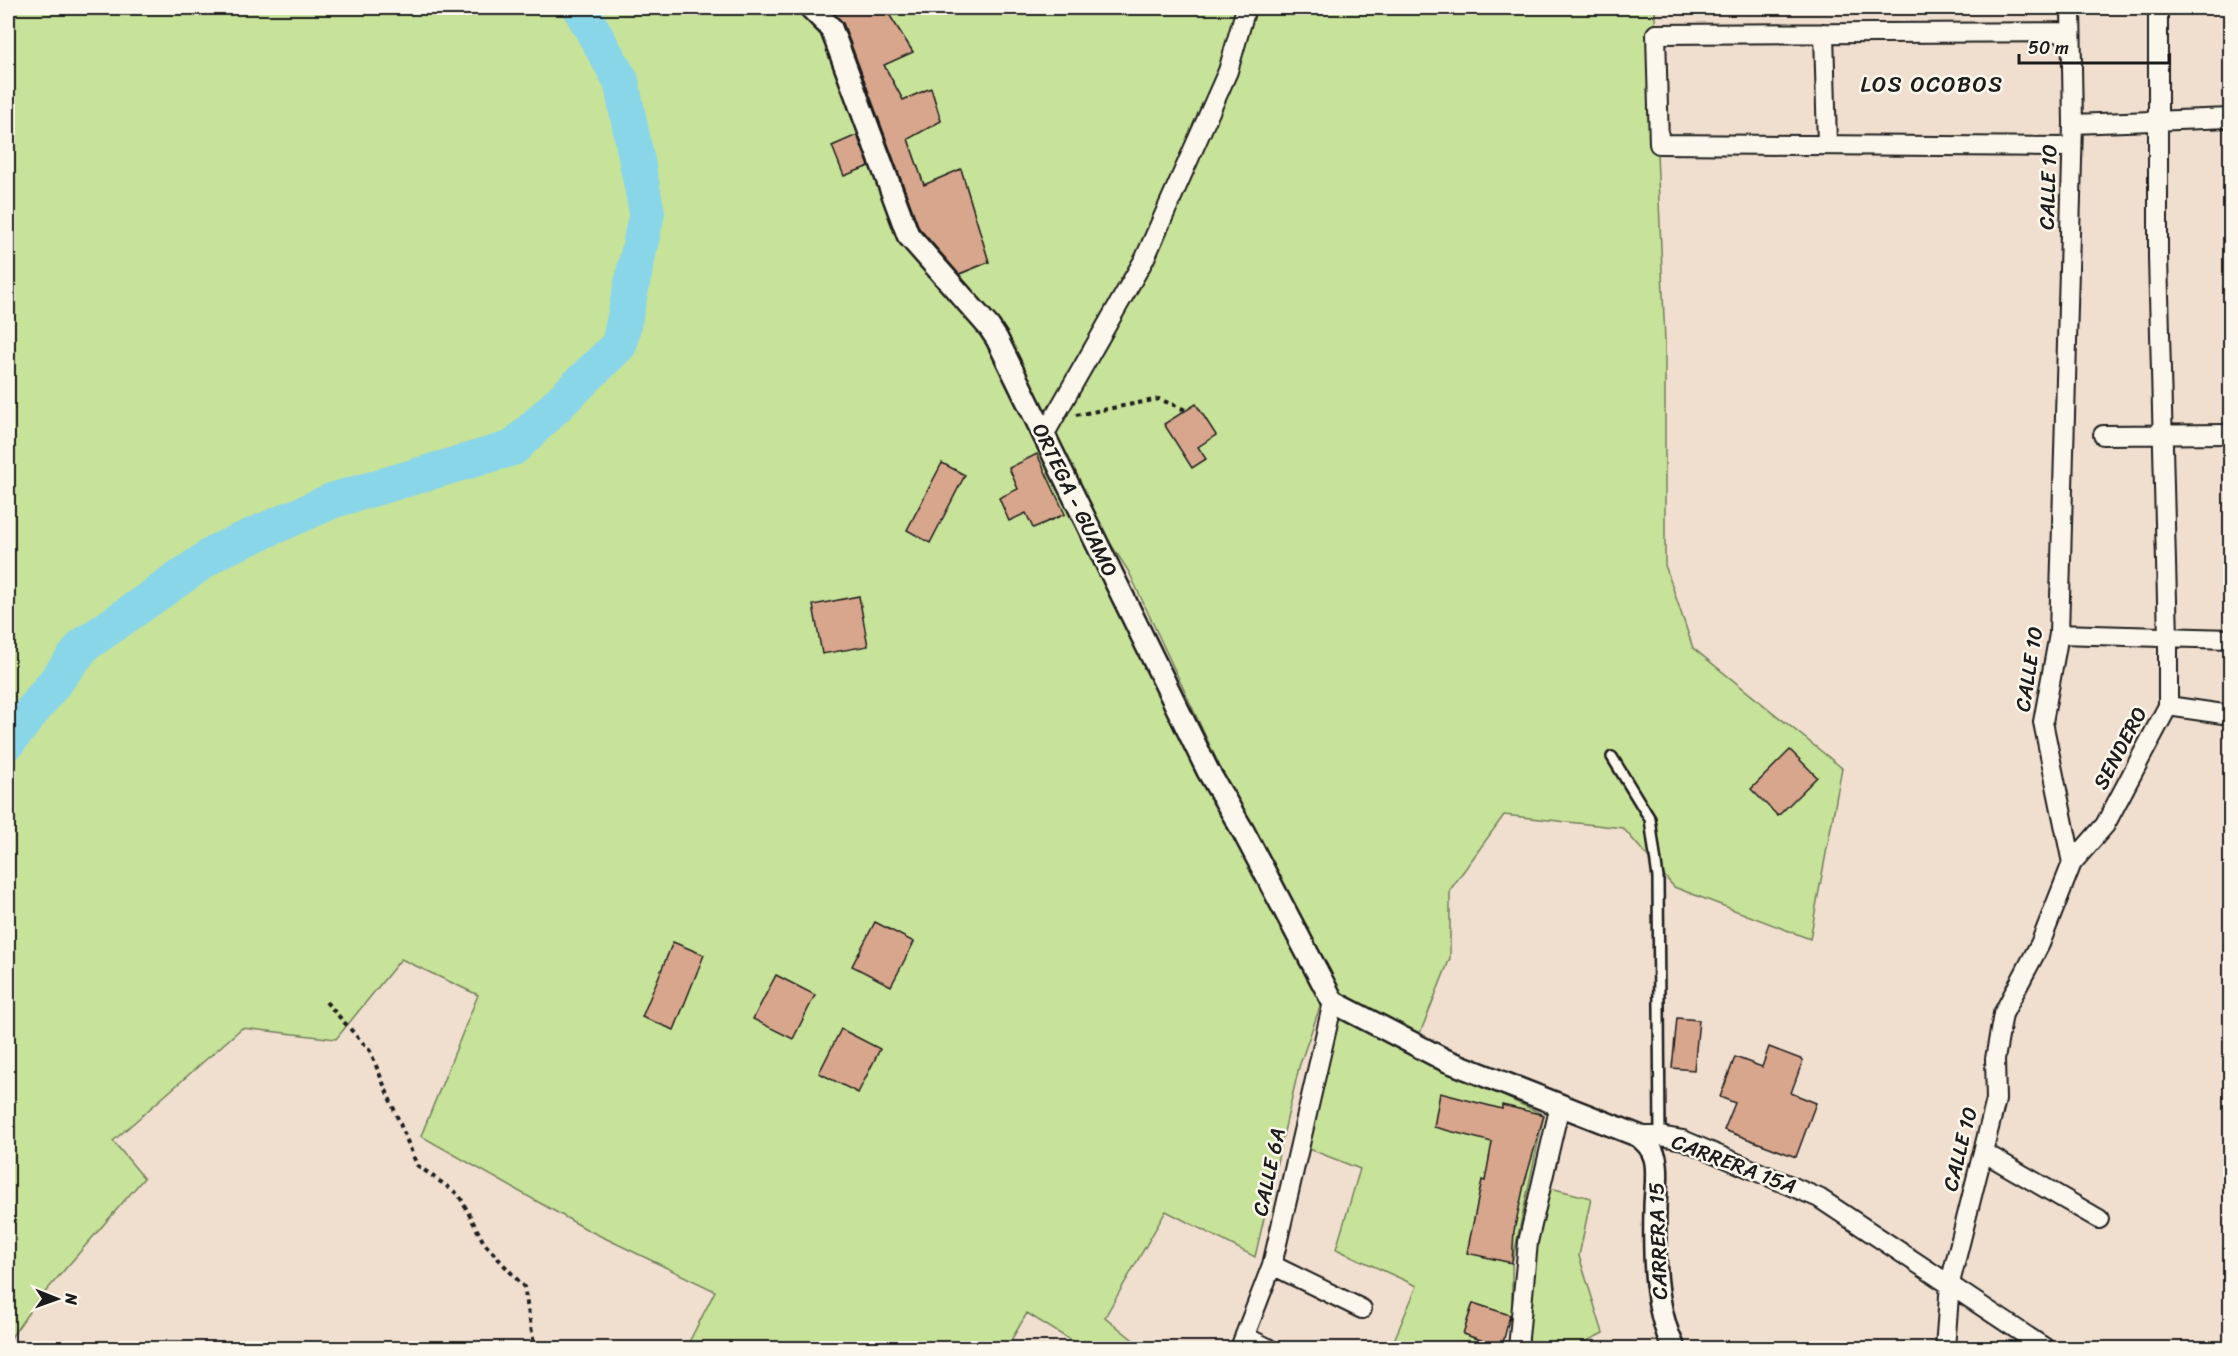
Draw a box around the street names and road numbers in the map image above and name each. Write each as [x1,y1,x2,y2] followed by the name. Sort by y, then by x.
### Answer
[2028,144,2068,230] street label: CALLE 10
[1021,416,1129,584] street label: ORTEGA - GUAMO
[2004,624,2054,714] street label: CALLE 10
[2082,699,2158,797] street label: SENDERO
[1931,1103,1989,1195] street label: CALLE 10
[1666,1123,1802,1205] street label: CARRERA 15A
[1241,1125,1297,1219] street label: CALLE 6A
[1637,1181,1679,1300] street label: CARRERA 15

